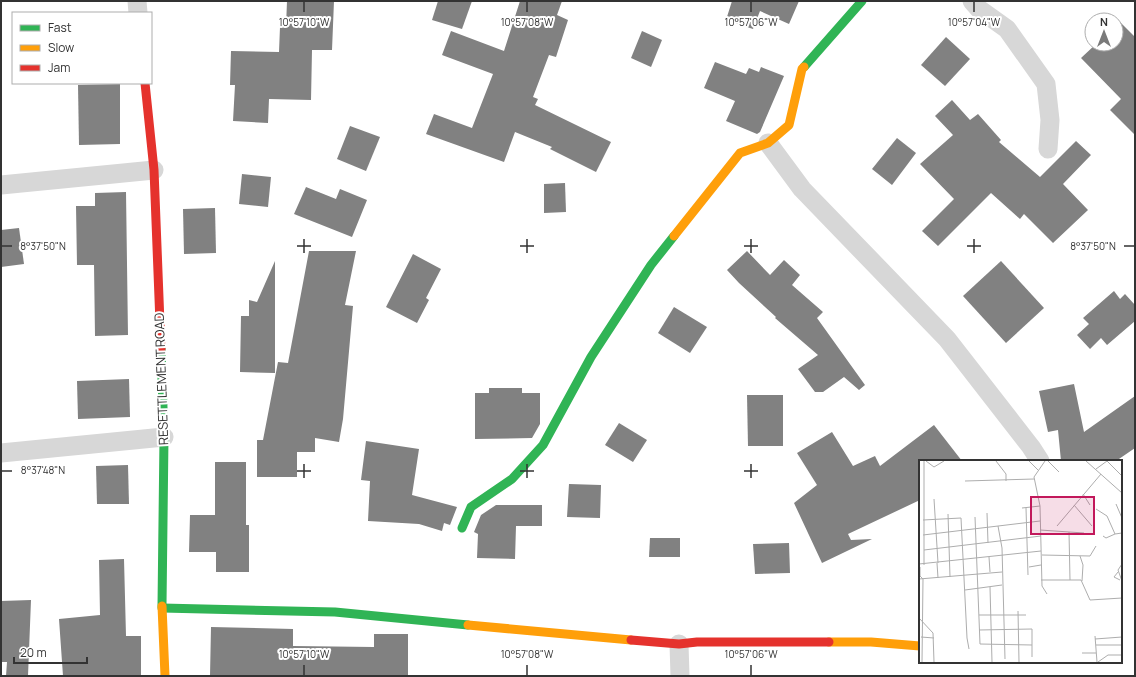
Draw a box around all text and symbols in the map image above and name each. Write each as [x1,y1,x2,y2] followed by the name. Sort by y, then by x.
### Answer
[12,12,152,84] legend
[1084,12,1124,52] north arrow
[1100,14,1108,29] text: N
[279,15,330,29] text: 10°57'10"W
[501,15,554,29] text: 10°57'08"W
[724,15,778,29] text: 10°57'06"W
[948,15,1001,29] text: 10°57'04"W
[48,19,72,36] text: Fast
[48,39,74,56] text: Slow
[48,59,70,76] text: Jam
[20,239,66,253] text: 8°37'50"N
[1070,239,1116,253] text: 8°37'50"N
[150,312,172,446] street label: RESETTLEMENT ROAD
[919,460,1122,663] inset map
[21,463,65,477] text: 8°37'48"N
[14,639,87,665] scale bar
[20,644,47,661] text: 20 m
[279,647,330,661] text: 10°57'10"W
[501,647,554,661] text: 10°57'08"W
[724,647,778,661] text: 10°57'06"W

